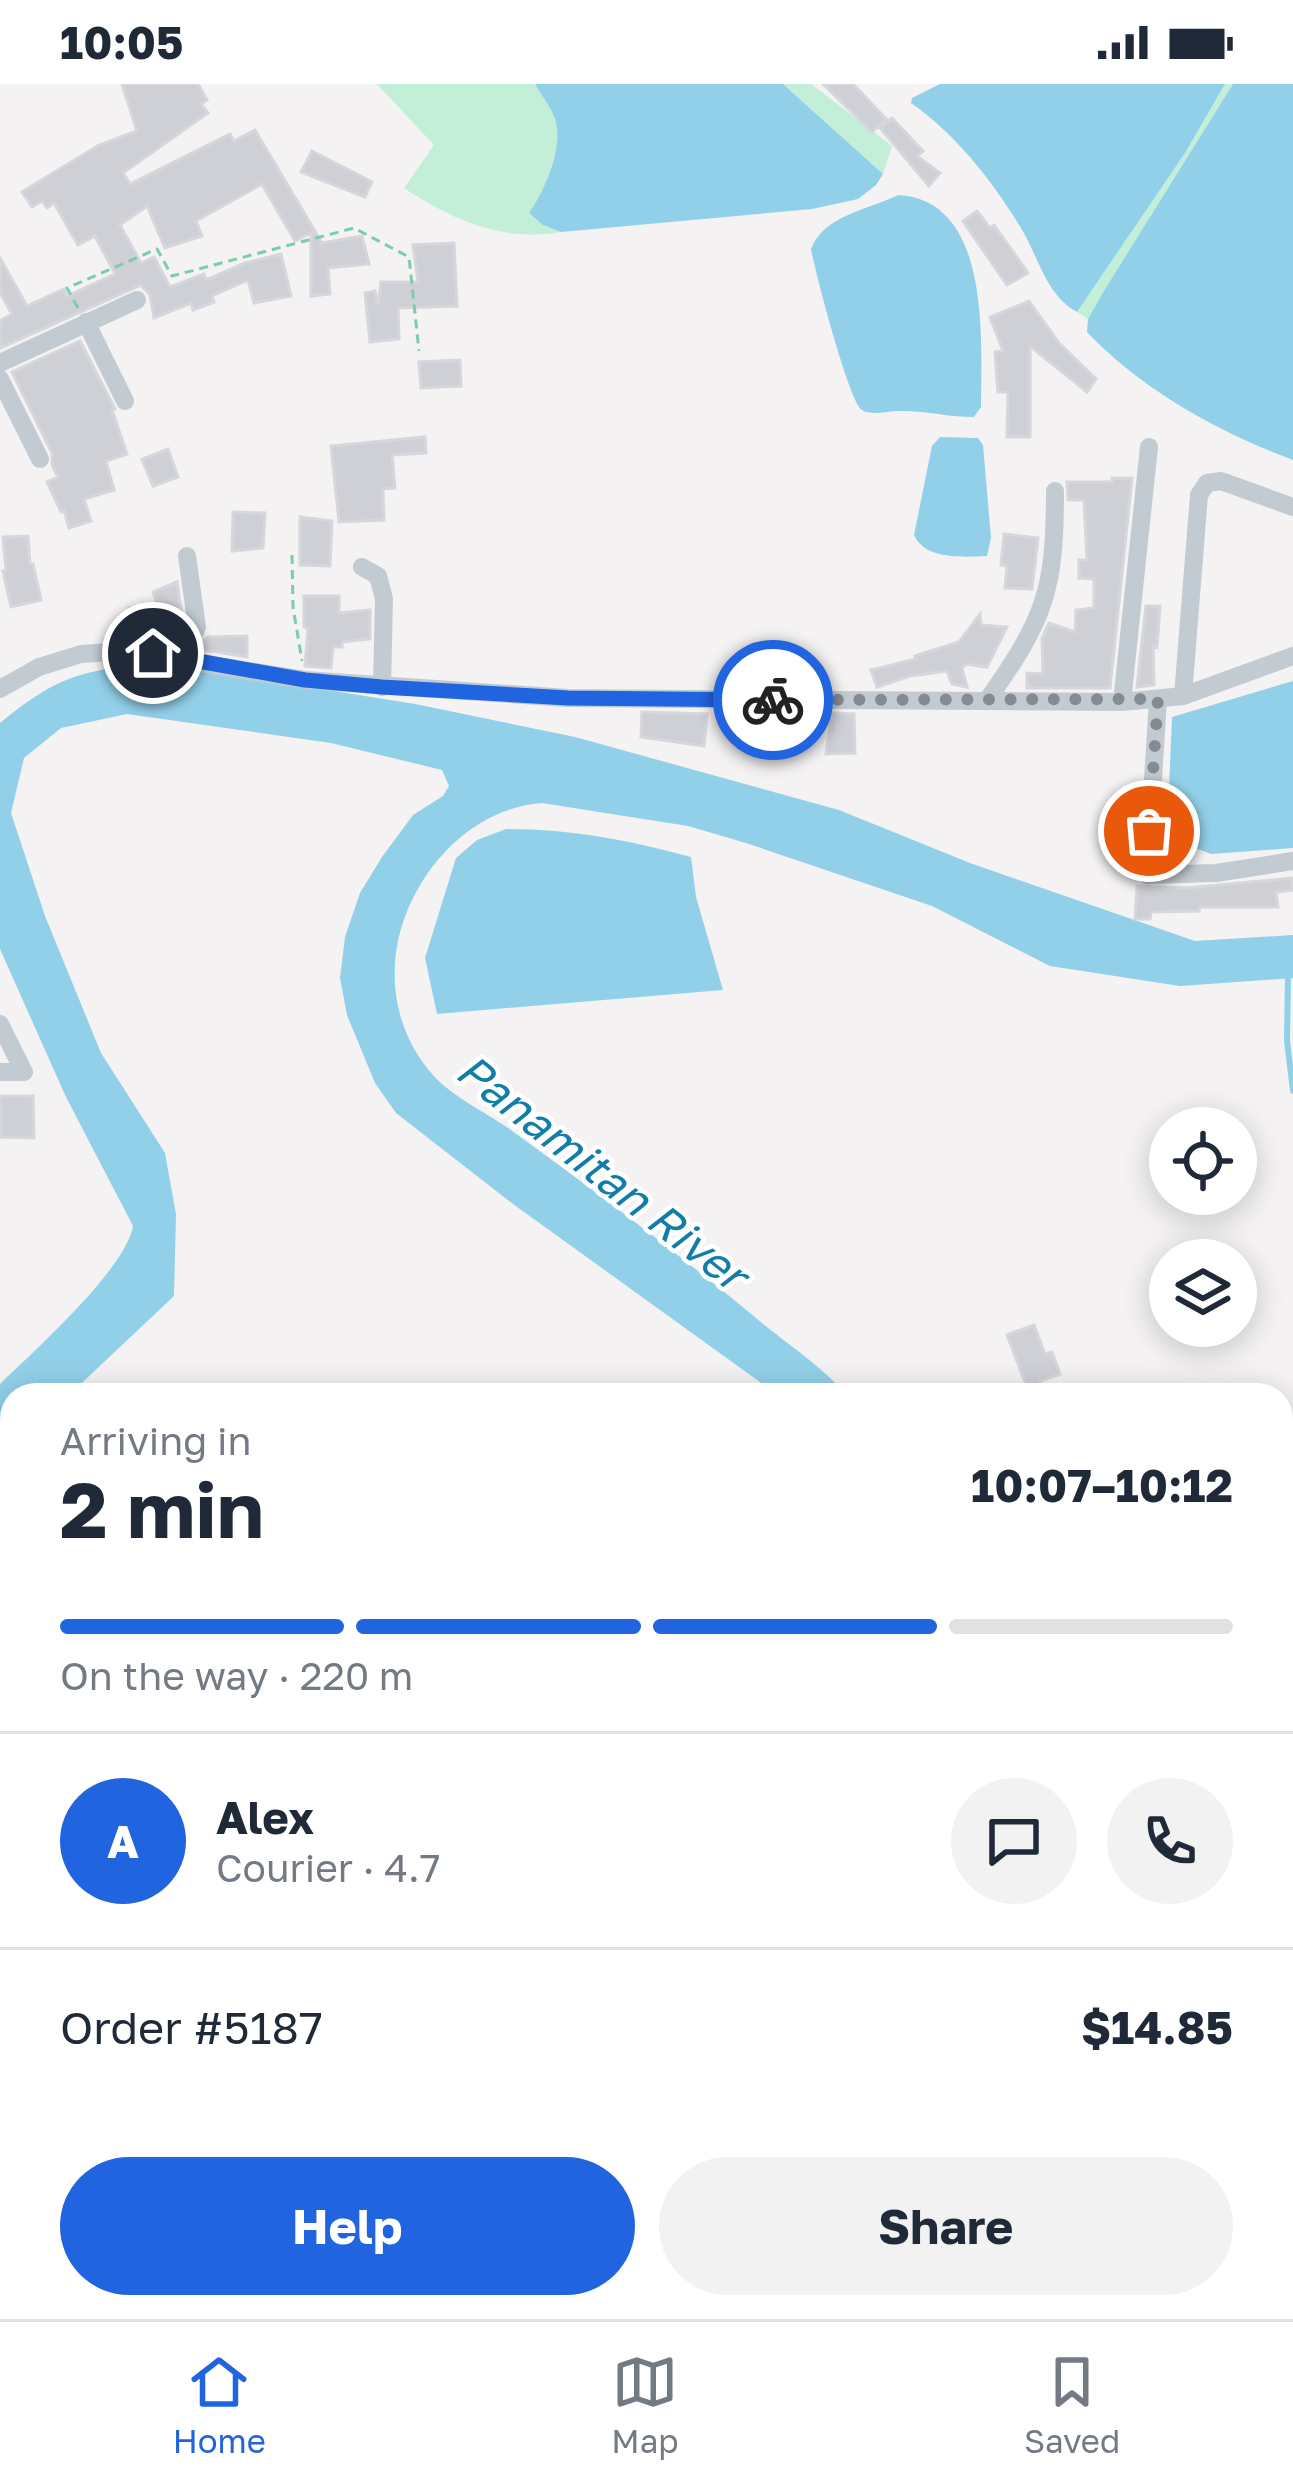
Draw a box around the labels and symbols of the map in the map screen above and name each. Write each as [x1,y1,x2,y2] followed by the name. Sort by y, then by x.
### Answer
[102,602,204,704] pin
[713,640,833,760] courier
[1098,780,1200,882] pin
[447,1041,762,1304] water label: Panamitan River

